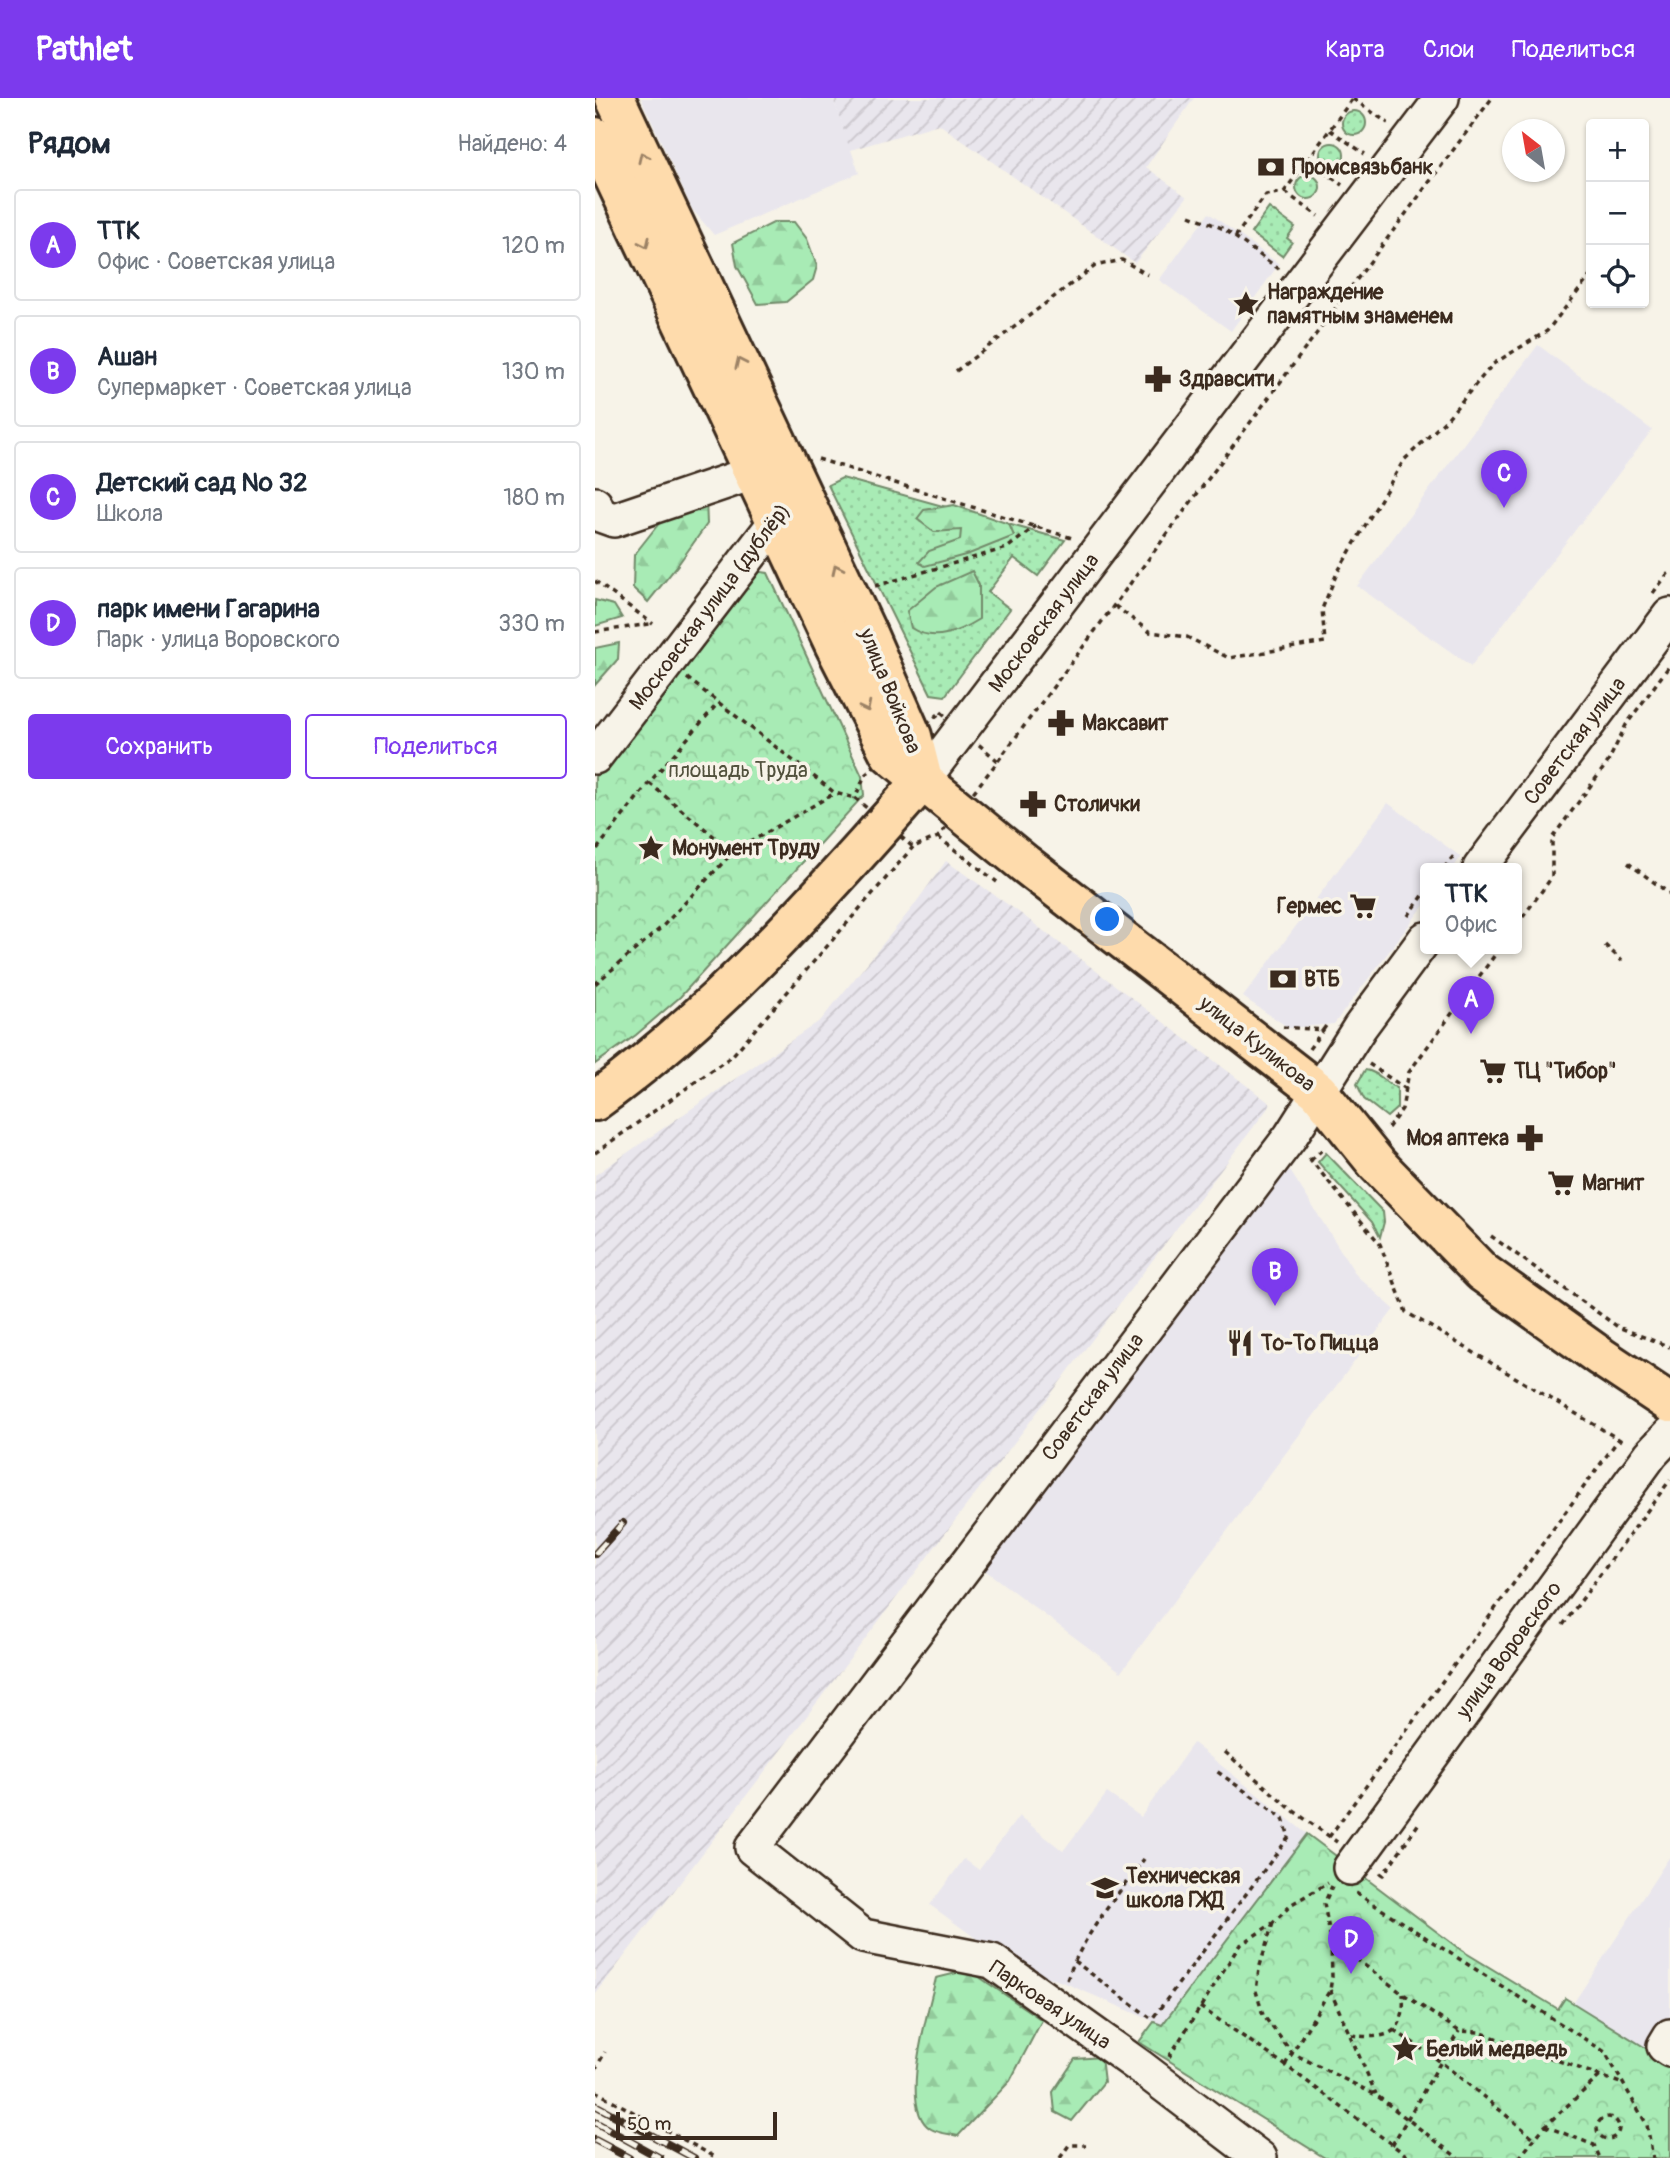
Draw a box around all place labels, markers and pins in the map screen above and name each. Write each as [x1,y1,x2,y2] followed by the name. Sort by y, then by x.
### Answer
[1256,152,1286,182] bank icon: Промсвязьбанк
[1292,154,1434,181] place label: Промсвязьбанк
[1267,279,1453,330] place label: Награждение памятным знаменем
[1231,289,1261,319] place icon: Награждение памятным знаменем
[1143,364,1173,394] pharmacy icon: Здравсити
[1179,366,1275,393] place label: Здравсити
[1481,450,1527,508] pin: C
[1046,708,1076,738] pharmacy icon: Максавит
[1082,710,1169,737] place label: Максавит
[1018,789,1048,819] pharmacy icon: Столички
[1054,791,1141,818] place label: Столички
[636,833,666,863] place icon: Монумент Труду
[672,835,820,862] place label: Монумент Труду
[1348,891,1378,921] supermarket icon: Гермес
[1277,893,1342,920] place label: Гермес
[1268,964,1298,994] bank icon: ВТБ
[1304,966,1340,993] place label: ВТБ
[1448,976,1494,1034] pin: A
[1478,1056,1508,1086] supermarket icon: ТЦ "Тибор"
[1513,1058,1616,1085] place label: ТЦ "Тибор"
[1515,1123,1545,1153] pharmacy icon: Моя аптека
[1406,1125,1509,1152] place label: Моя аптека
[1546,1168,1576,1198] supermarket icon: Магнит
[1582,1170,1645,1197] place label: Магнит
[1252,1248,1298,1306] pin: B
[1225,1328,1255,1358] restaurant icon: То-То Пицца
[1260,1330,1379,1357] place label: То-То Пицца
[1125,1863,1241,1914] place label: Техническая школа ГЖД
[1090,1873,1120,1903] school or university icon: Техническая школа ГЖД
[1328,1916,1374,1974] pin: D
[1390,2034,1420,2064] place icon: Белый медведь
[1426,2036,1568,2063] place label: Белый медведь

